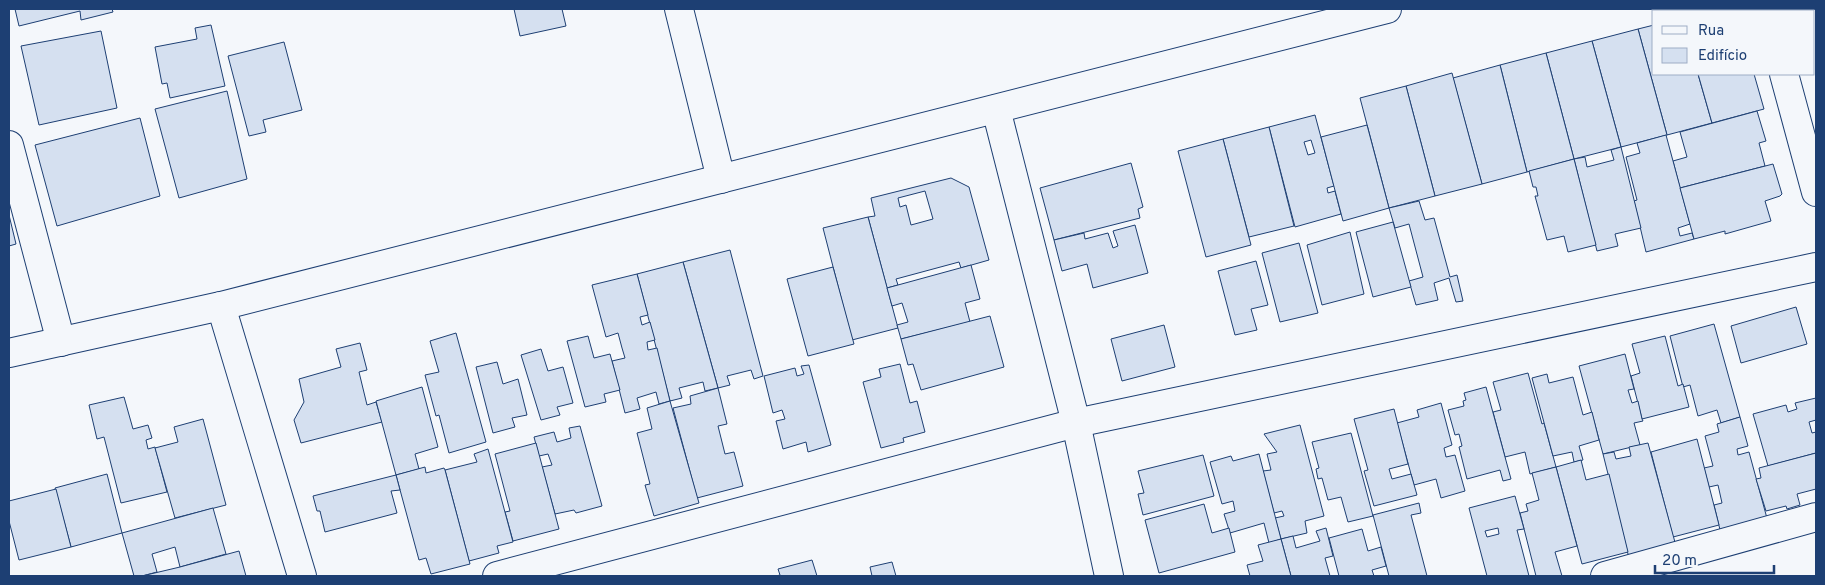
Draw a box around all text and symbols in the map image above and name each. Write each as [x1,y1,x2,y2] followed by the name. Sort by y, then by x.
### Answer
[1652,10,1815,75] legend
[1698,22,1724,41] text: Rua
[1698,47,1747,66] text: Edifício
[1655,542,1774,574] scale bar
[1662,552,1697,571] text: 20 m

